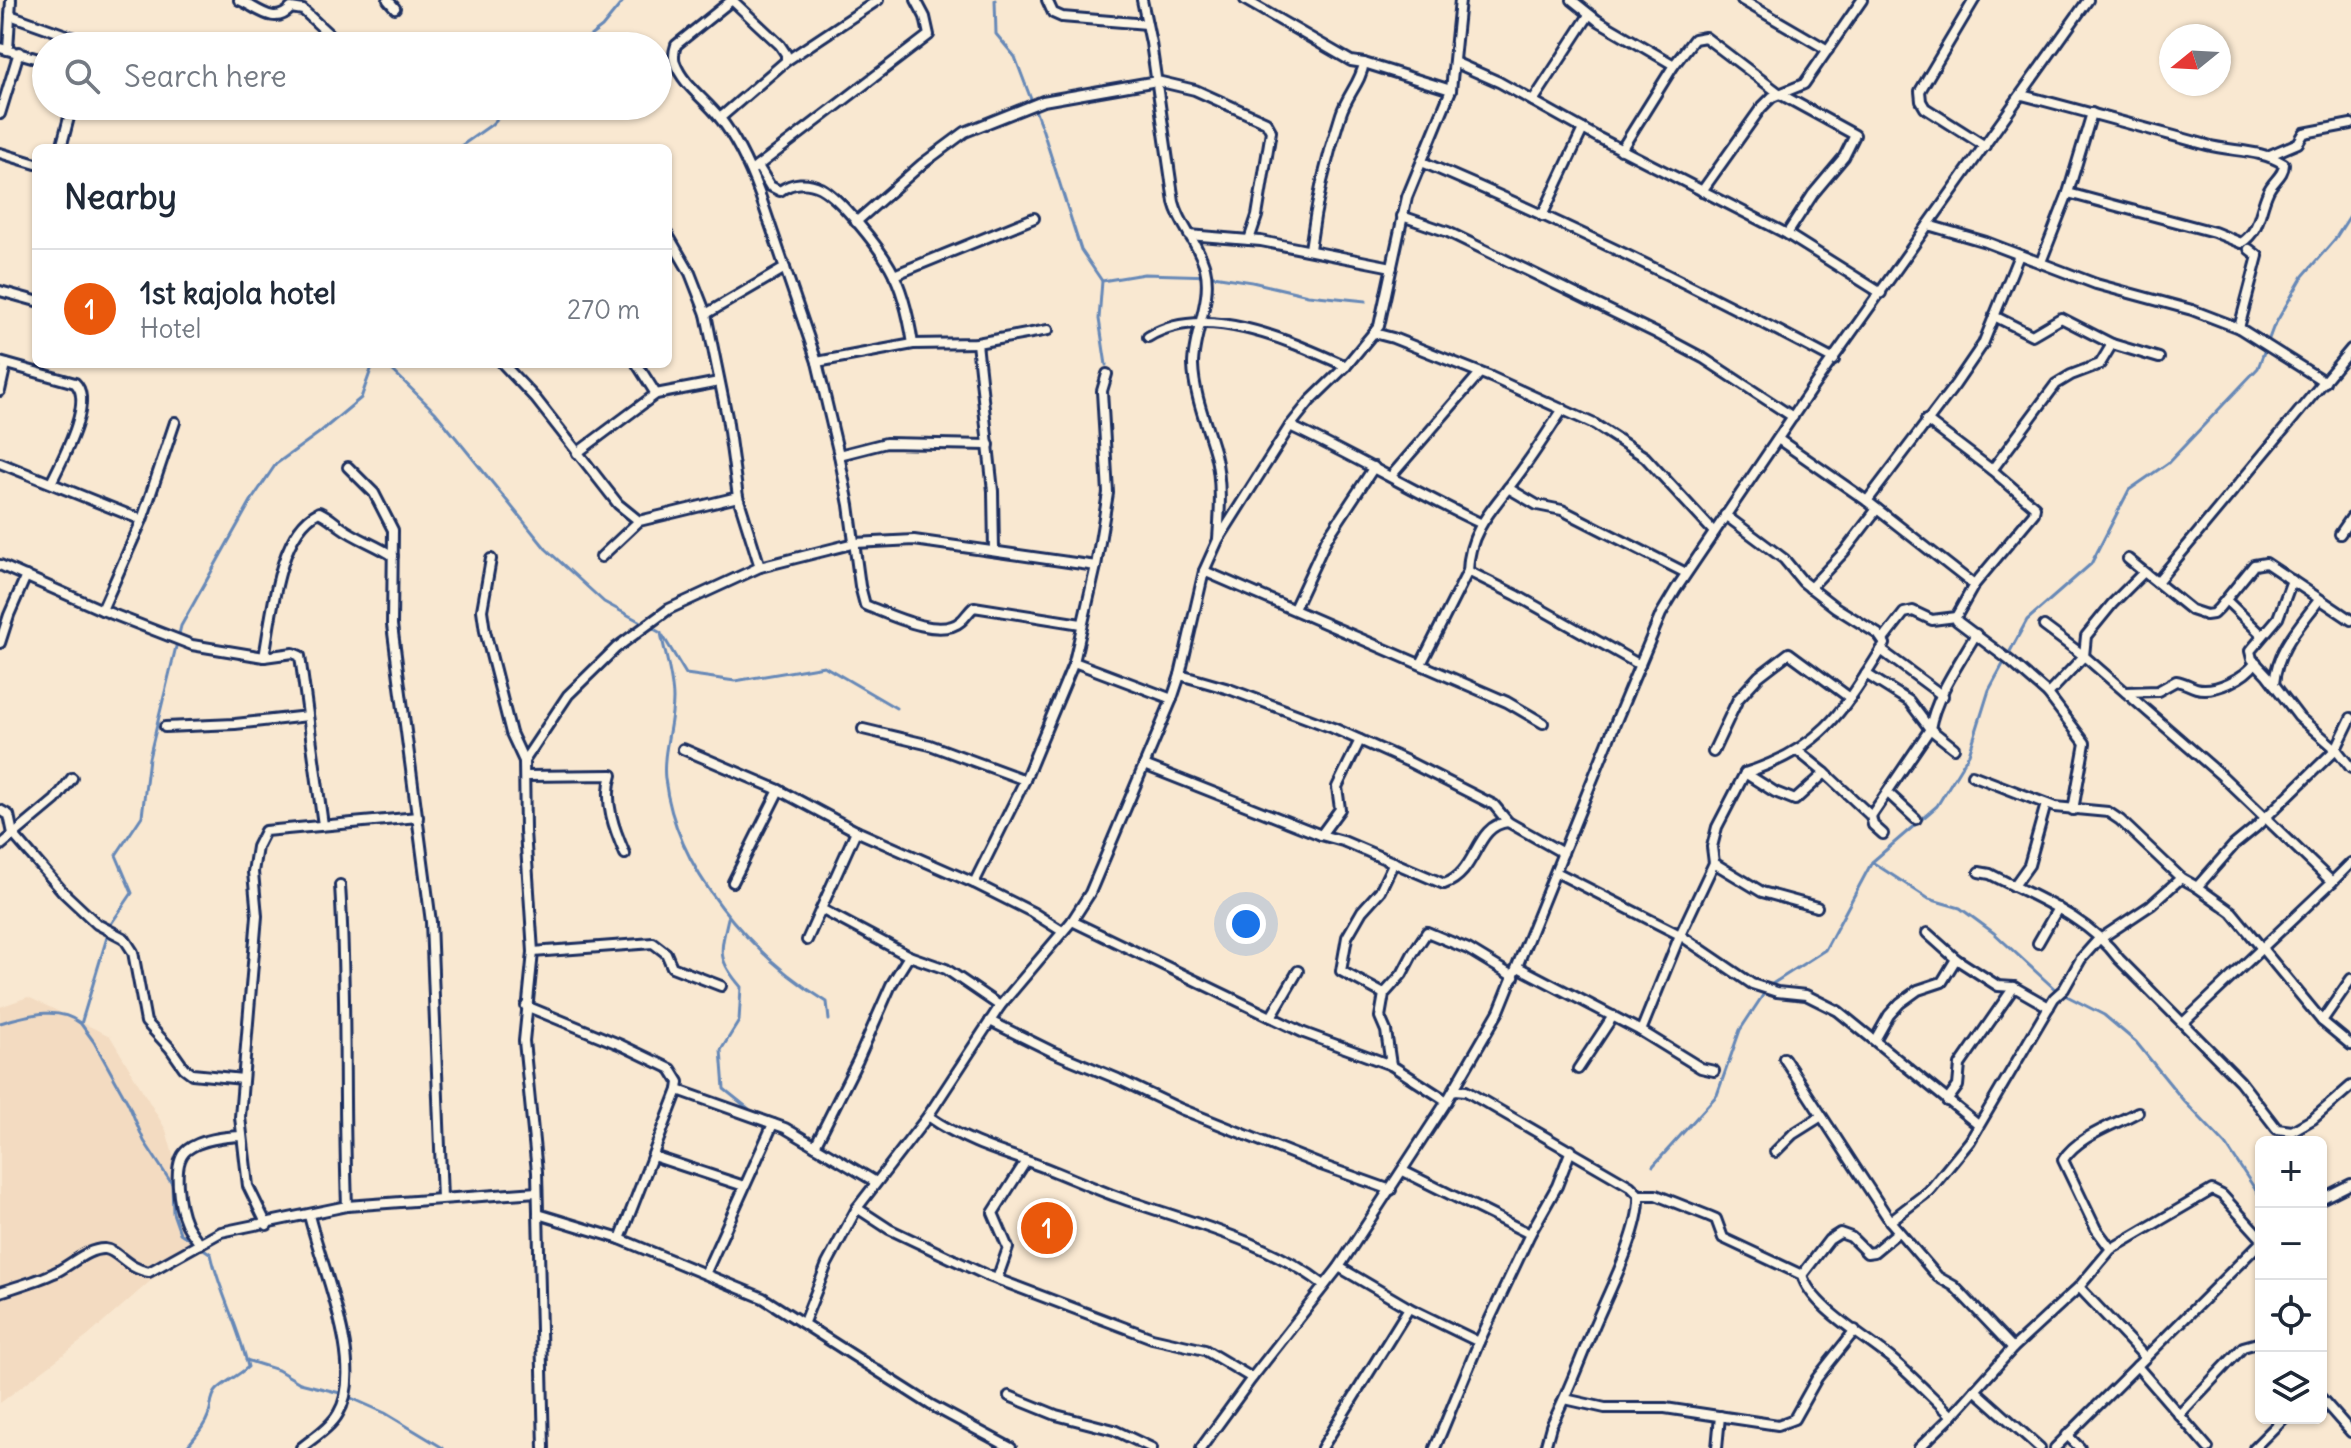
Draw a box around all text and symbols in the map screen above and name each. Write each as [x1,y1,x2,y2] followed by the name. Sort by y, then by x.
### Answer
[2159,24,2231,96] north arrow
[32,32,672,120] search box
[60,54,104,98] icon: search
[124,57,287,95] text: Search here
[64,175,177,218] text: Nearby
[140,274,336,312] text: 1st kajola hotel
[85,293,95,326] text: 1
[567,293,640,326] text: 270 m
[140,312,201,345] text: Hotel
[1226,904,1266,944] your location
[2255,1136,2327,1424] map controls
[2255,1136,2327,1208] button: +
[1021,1198,1073,1258] pin: 1
[2255,1208,2327,1280] button: −
[2255,1280,2327,1352] button: locate
[2255,1352,2327,1424] button: layers

